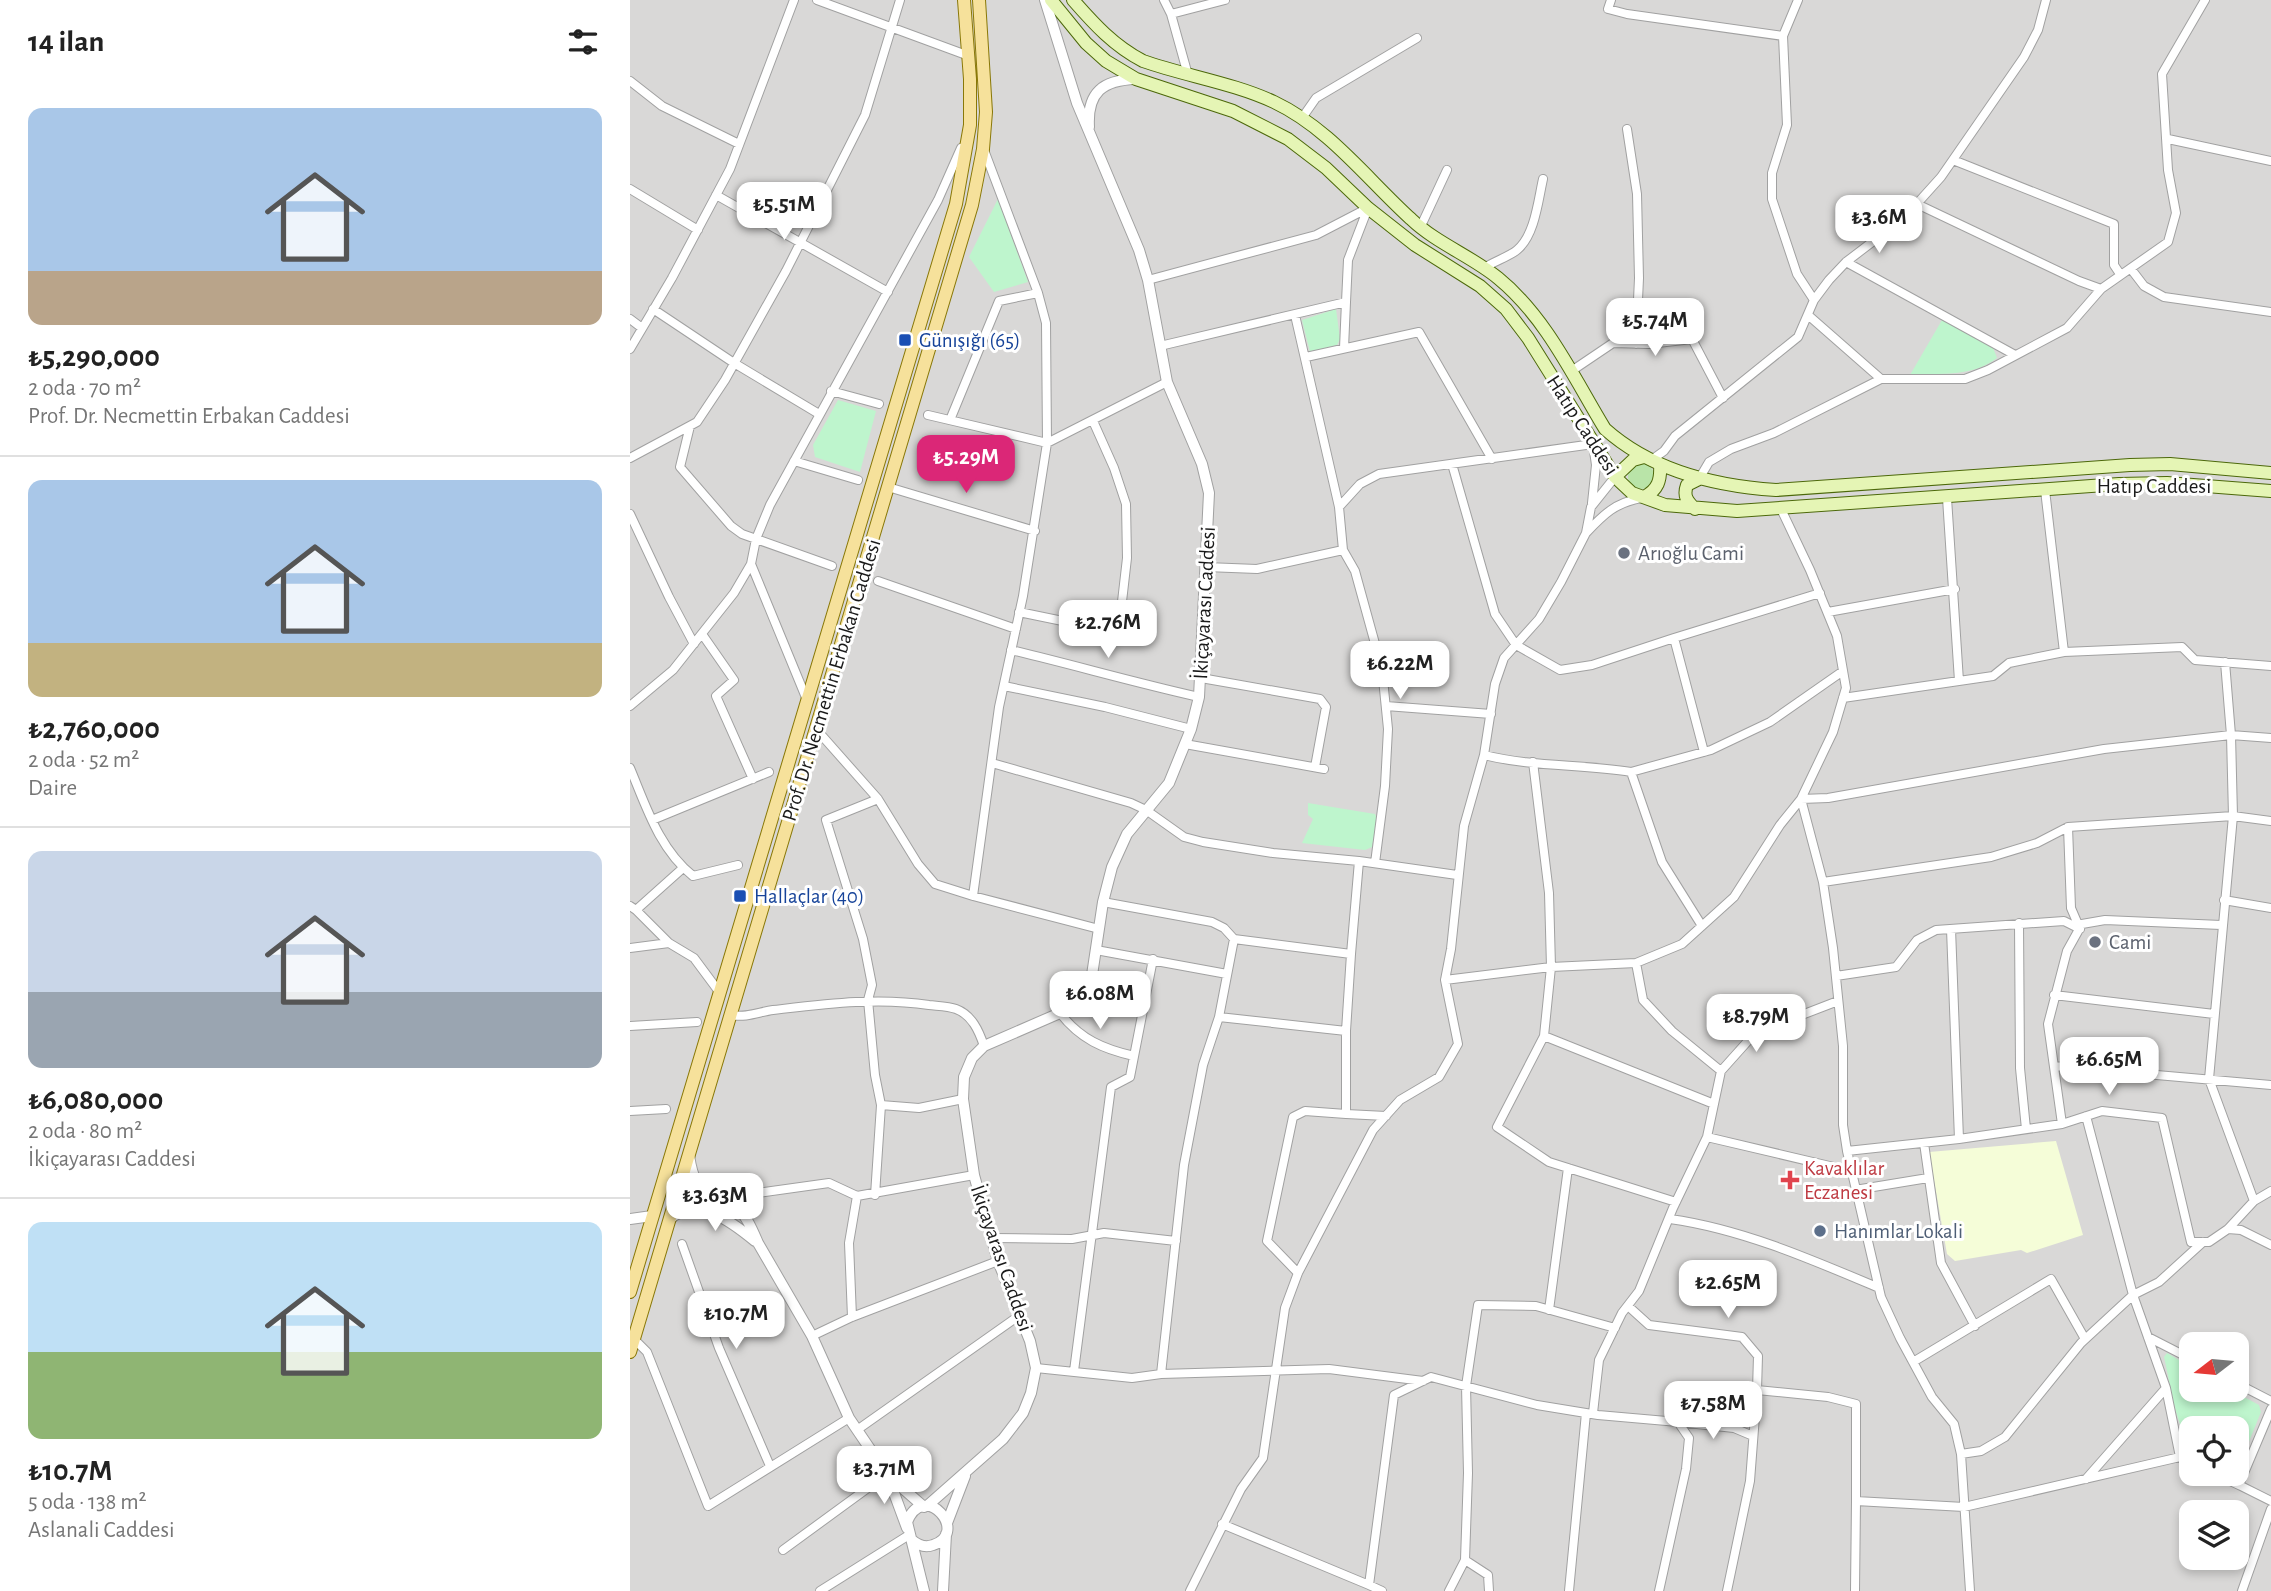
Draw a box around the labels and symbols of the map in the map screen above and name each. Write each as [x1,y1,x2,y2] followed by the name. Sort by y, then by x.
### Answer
[727,182,841,242] pin: ₺5.51M
[1830,196,1928,255] pin: ₺3.6M
[1598,298,1712,358] pin: ₺5.74M
[919,330,1020,351] place label: Günışığı (65)
[897,332,913,348] marker: Günışığı (65)
[1543,372,1623,479] street label: Hatıp Caddesi
[909,435,1023,495] pin: ₺5.29M
[2097,476,2211,497] street label: Hatıp Caddesi
[1189,526,1219,680] street label: İkiçayarası Caddesi
[778,537,884,824] street label: Prof. Dr. Necmettin Erbakan Caddesi
[1638,543,1744,564] place label: Arıoğlu Cami
[1616,545,1632,561] marker: Arıoğlu Cami
[1051,600,1165,660] pin: ₺2.76M
[1343,642,1457,701] pin: ₺6.22M
[754,886,864,907] place label: Hallaçlar (40)
[732,888,748,904] marker: Hallaçlar (40)
[2109,932,2151,953] place label: Cami
[2087,934,2103,950] marker: Cami
[1043,972,1157,1031] pin: ₺6.08M
[1699,995,1813,1054] pin: ₺8.79M
[2052,1038,2166,1097] pin: ₺6.65M
[1804,1158,1884,1203] place label: Kavaklılar Eczanesi
[1782,1172,1798,1188] marker: Kavaklılar Eczanesi
[658,1174,772,1233] pin: ₺3.63M
[967,1182,1037,1334] street label: İkiçayarası Caddesi
[1834,1221,1963,1242] place label: Hanımlar Lokali
[1812,1223,1828,1239] marker: Hanımlar Lokali
[1671,1260,1785,1320] pin: ₺2.65M
[679,1292,793,1351] pin: ₺10.7M
[2179,1332,2249,1402] north arrow
[1656,1382,1770,1441] pin: ₺7.58M
[827,1446,941,1506] pin: ₺3.71M

